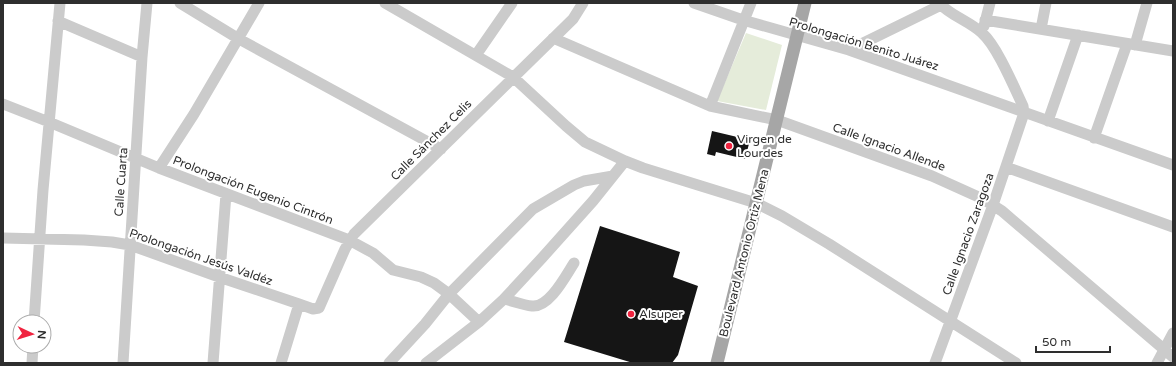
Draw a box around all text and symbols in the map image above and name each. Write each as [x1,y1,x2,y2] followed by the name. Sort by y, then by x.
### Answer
[787,15,941,73] street label: Prolongación Benito Juárez
[388,96,475,183] street label: Calle Sánchez Celis
[831,120,947,174] street label: Calle Ignacio Allende
[737,132,792,160] place label: Virgen de Lourdes
[724,141,734,151] marker: Virgen de Lourdes
[112,147,130,217] street label: Calle Cuarta
[171,153,335,227] street label: Prolongación Eugenio Cintrón
[716,168,772,338] street label: Boulevard Antonio Ortiz Mena
[939,171,997,297] street label: Calle Ignacio Zaragoza
[127,226,275,288] street label: Prolongación Jesús Valdéz
[639,307,683,321] place label: Alsuper
[626,309,636,319] marker: Alsuper
[12,314,52,354] north arrow
[1036,328,1110,354] scale bar
[35,330,48,340] text: N
[1042,335,1071,349] text: 50 m

